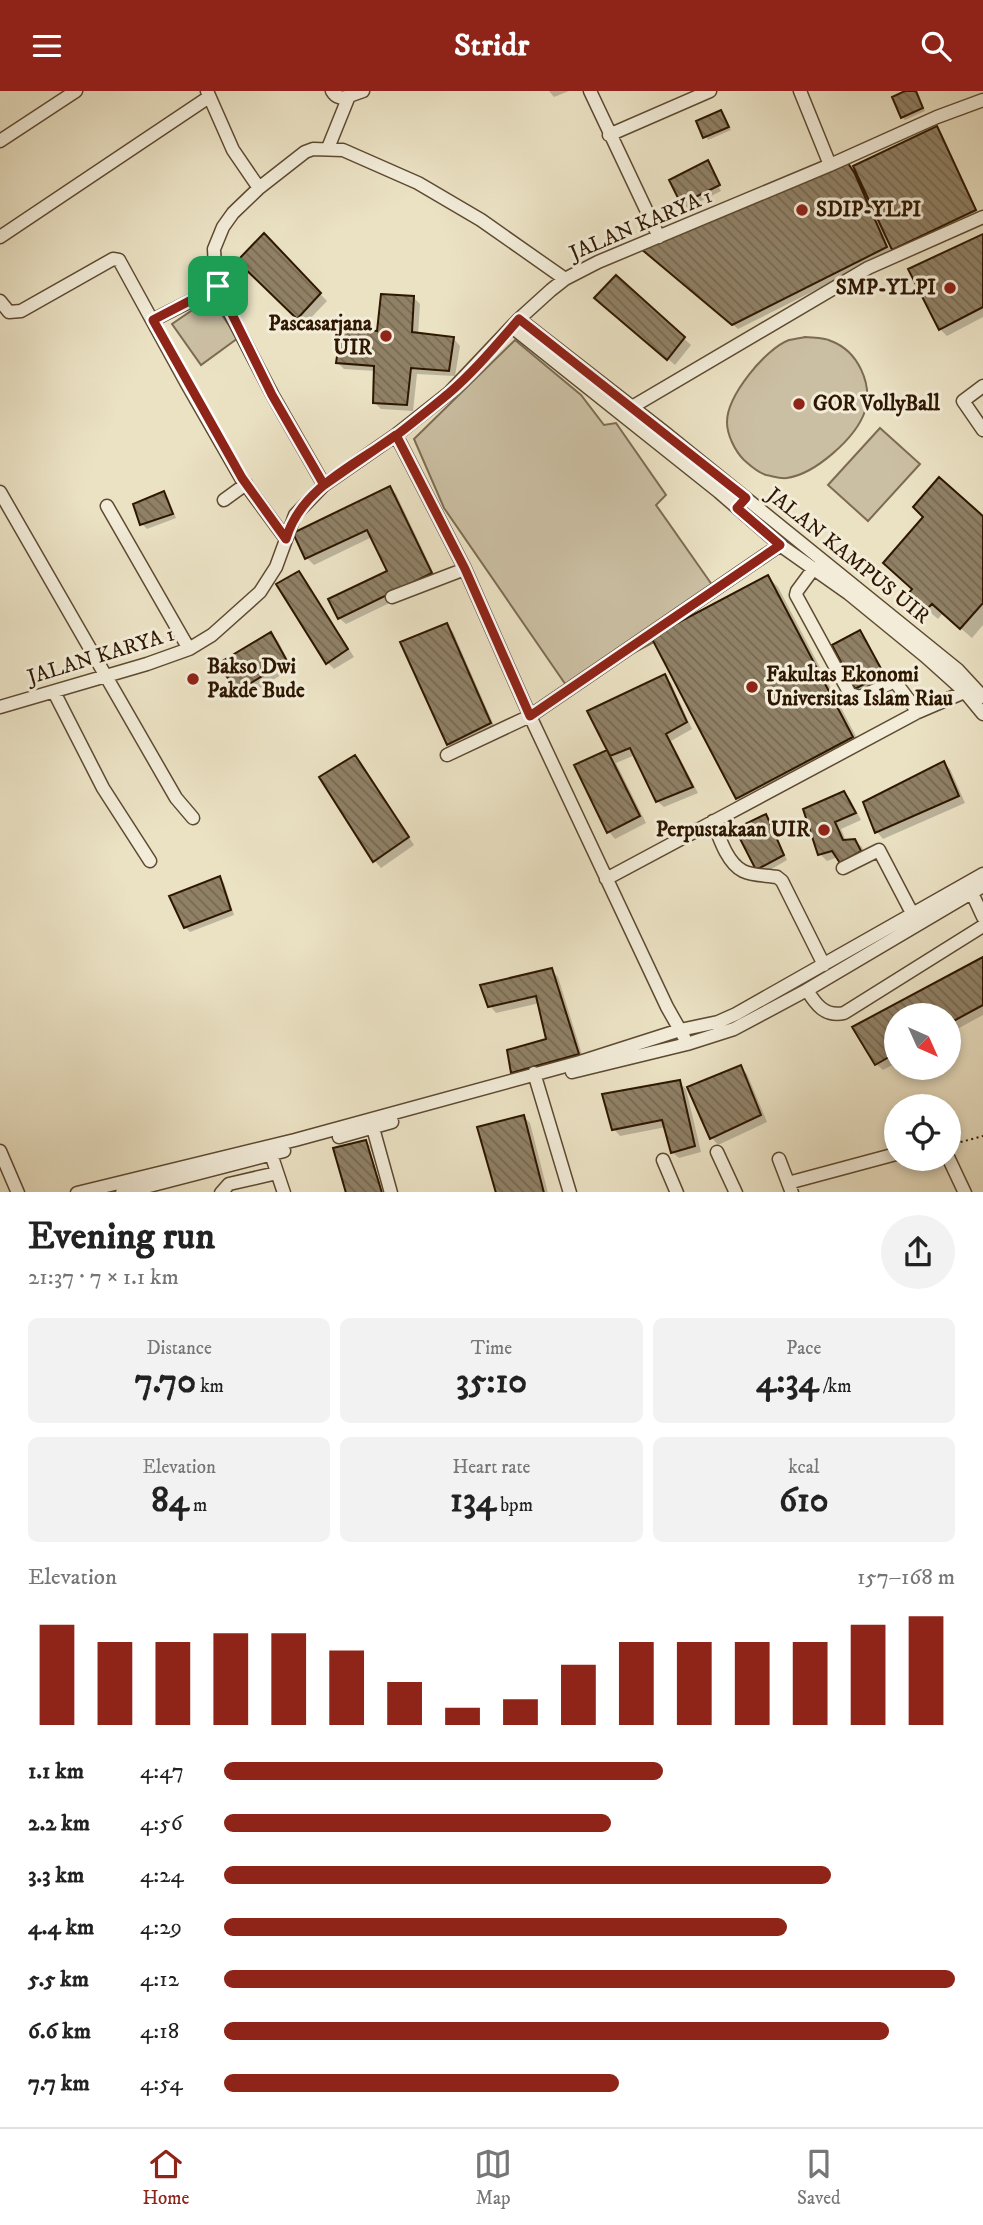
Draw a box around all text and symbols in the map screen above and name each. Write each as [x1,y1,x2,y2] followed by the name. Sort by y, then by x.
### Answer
[454,26,529,66] text: Stridr
[28,27,66,65] icon: menu
[917,27,955,65] icon: search
[564,183,716,267] street label: JALAN KARYA 1
[816,197,922,223] place label: SDIP-YLPI
[794,202,810,218] marker: SDIP-YLPI
[188,256,248,316] pin
[199,267,237,305] icon: arrive
[836,275,936,301] place label: SMP-YLPI
[942,280,958,296] marker: SMP-YLPI
[268,311,373,361] place label: Pascasarjana UIR
[378,328,394,344] marker: Pascasarjana UIR
[813,391,941,417] place label: GOR VollyBall
[791,396,807,412] marker: GOR VollyBall
[760,481,935,630] street label: JALAN KAMPUS UIR
[22,621,178,691] street label: JALAN KARYA 1
[207,654,305,704] place label: Bakso Dwi Pakde Bude
[766,662,953,712] place label: Fakultas Ekonomi Universitas Islam Riau
[185,671,201,687] marker: Bakso Dwi Pakde Bude
[744,679,760,695] marker: Fakultas Ekonomi Universitas Islam Riau
[656,817,811,843] place label: Perpustakaan UIR
[816,822,832,838] marker: Perpustakaan UIR
[884,1003,961,1080] north arrow
[884,1003,961,1171] map controls
[884,1094,961,1171] button: locate
[28,1213,215,1261] text: Evening run
[881,1215,955,1289] button: share
[28,1263,179,1292] text: 21:37 · 7 × 1.1 km
[146,1337,212,1360] text: Distance
[471,1337,512,1360] text: Time
[786,1337,821,1360] text: Pace
[134,1360,196,1404] text: 7.70
[456,1360,527,1404] text: 35:10
[756,1360,819,1404] text: 4:34
[196,1375,224,1398] text: km
[819,1375,852,1398] text: /km
[142,1456,216,1479] text: Elevation
[453,1456,530,1479] text: Heart rate
[788,1456,819,1479] text: kcal
[151,1479,189,1523] text: 84
[450,1479,496,1523] text: 134
[779,1479,829,1523] text: 610
[189,1494,207,1517] text: m
[496,1494,533,1517] text: bpm
[28,1563,117,1592] text: Elevation
[857,1563,955,1592] text: 157–168 m
[28,1757,84,1786] text: 1.1 km
[140,1757,184,1786] text: 4:47
[28,1809,90,1838] text: 2.2 km
[140,1809,183,1838] text: 4:56
[28,1861,84,1890] text: 3.3 km
[140,1861,184,1890] text: 4:24
[28,1913,94,1942] text: 4.4 km
[140,1913,182,1942] text: 4:29
[28,1965,89,1994] text: 5.5 km
[140,1965,179,1994] text: 4:12
[28,2017,91,2046] text: 6.6 km
[140,2017,179,2046] text: 4:18
[28,2069,90,2098] text: 7.7 km
[140,2069,183,2098] text: 4:54
[142,2145,189,2210] tab: Home
[474,2145,512,2210] tab: Map
[797,2145,841,2210] tab: Saved

